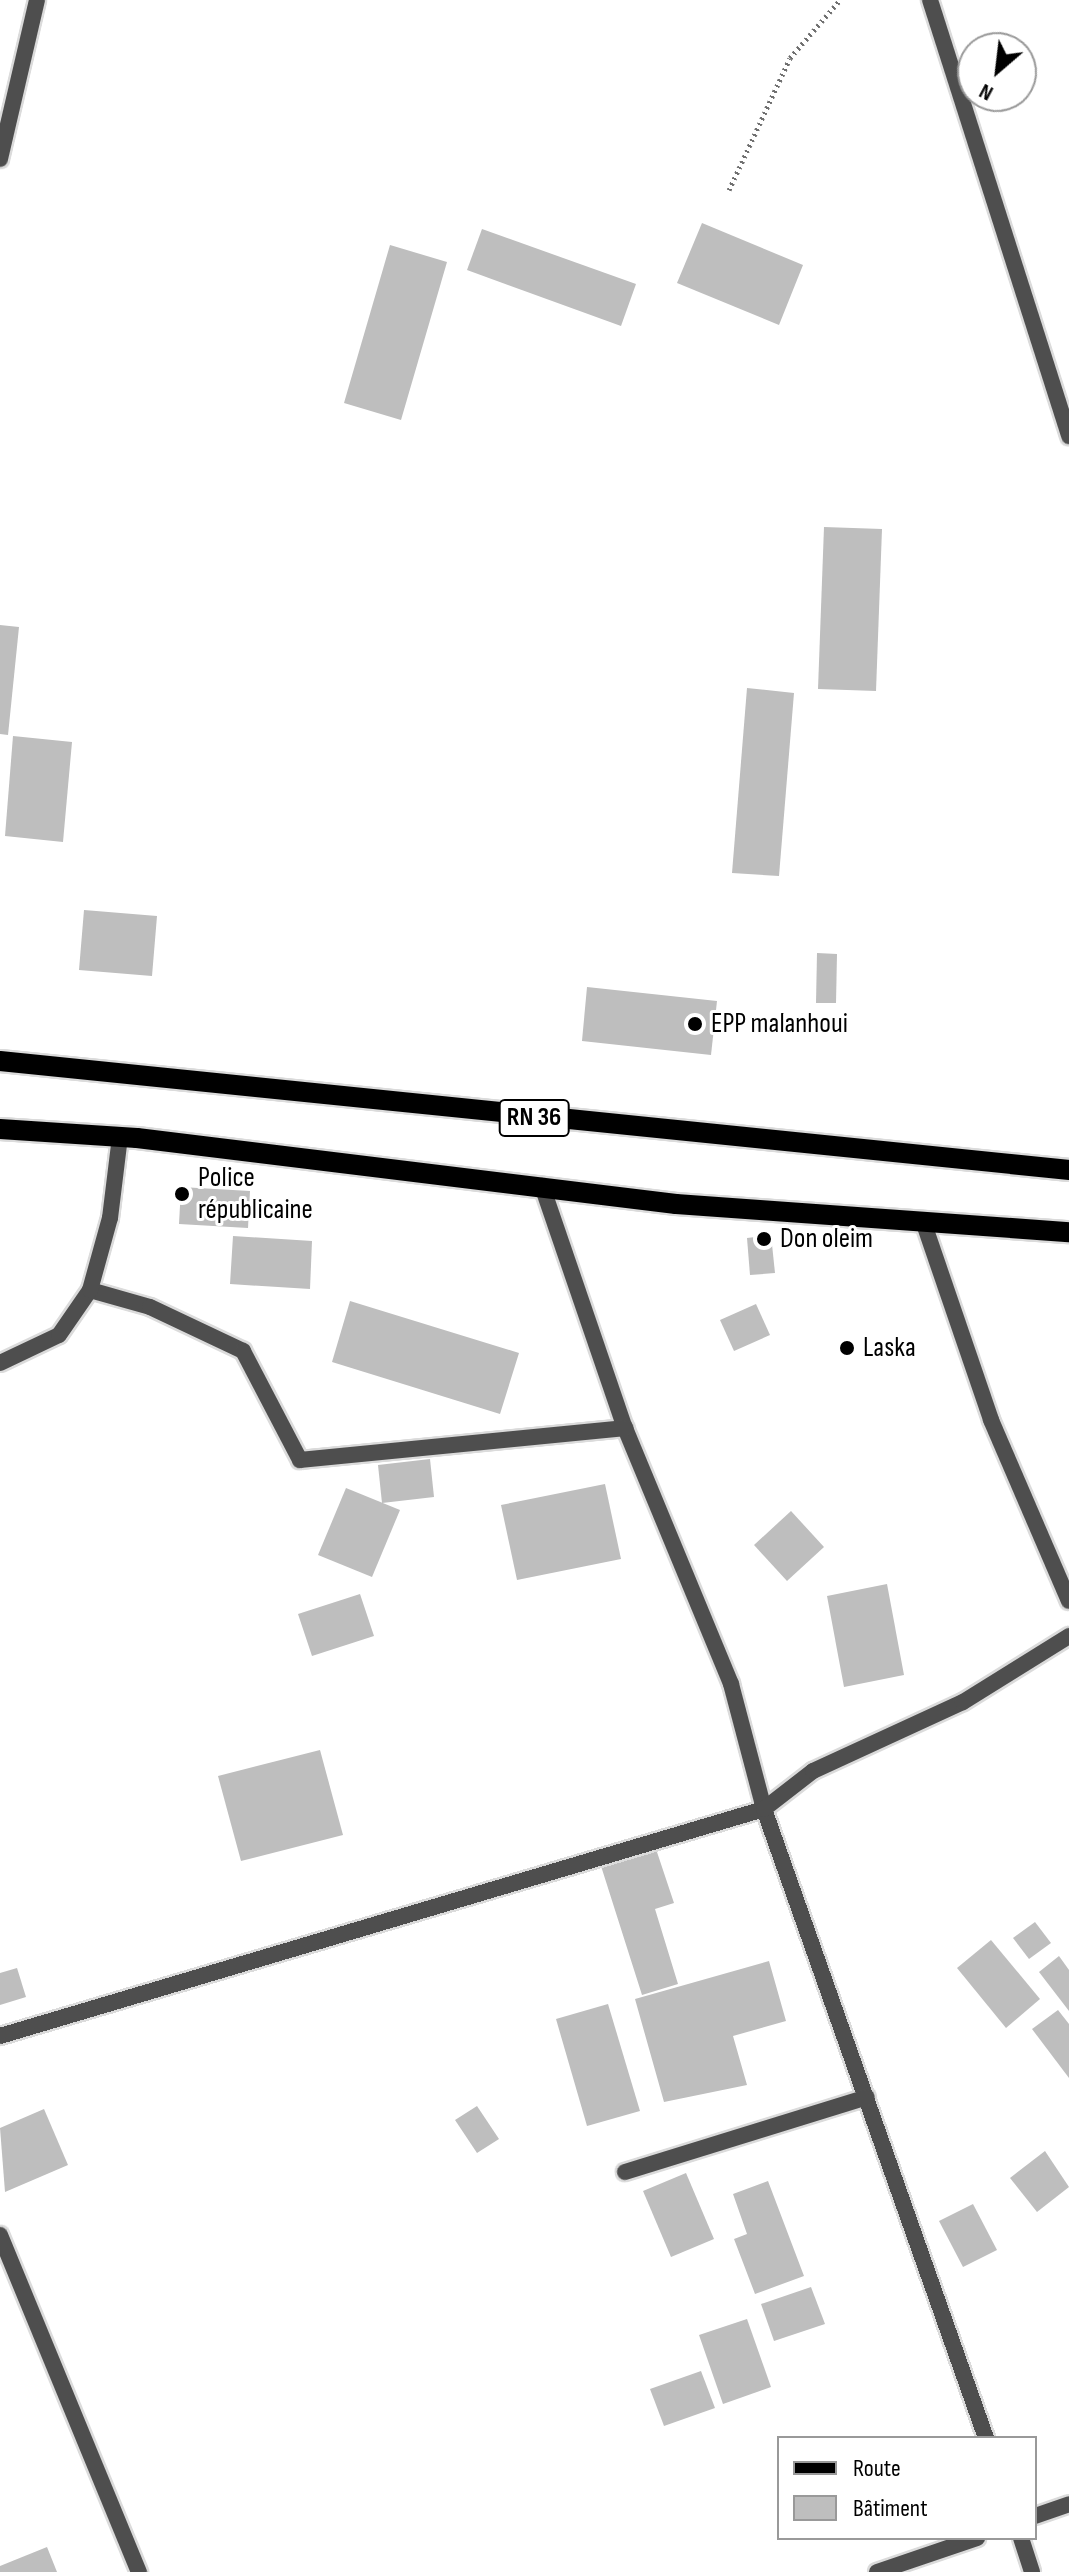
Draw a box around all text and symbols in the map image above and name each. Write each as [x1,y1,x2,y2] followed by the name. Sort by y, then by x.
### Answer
[957,32,1037,112] north arrow
[975,77,998,107] text: N
[711,1007,848,1041] place label: EPP malanhoui
[686,1015,704,1033] marker: EPP malanhoui
[498,1096,570,1140] road number: RN 36
[198,1161,313,1227] place label: Police républicaine
[173,1185,191,1203] marker: Police républicaine
[780,1222,873,1256] place label: Don oleim
[755,1230,773,1248] marker: Don oleim
[863,1331,916,1365] place label: Laska
[838,1339,856,1357] marker: Laska
[777,2436,1037,2540] legend
[853,2454,901,2483] text: Route
[853,2494,928,2523] text: Bâtiment

